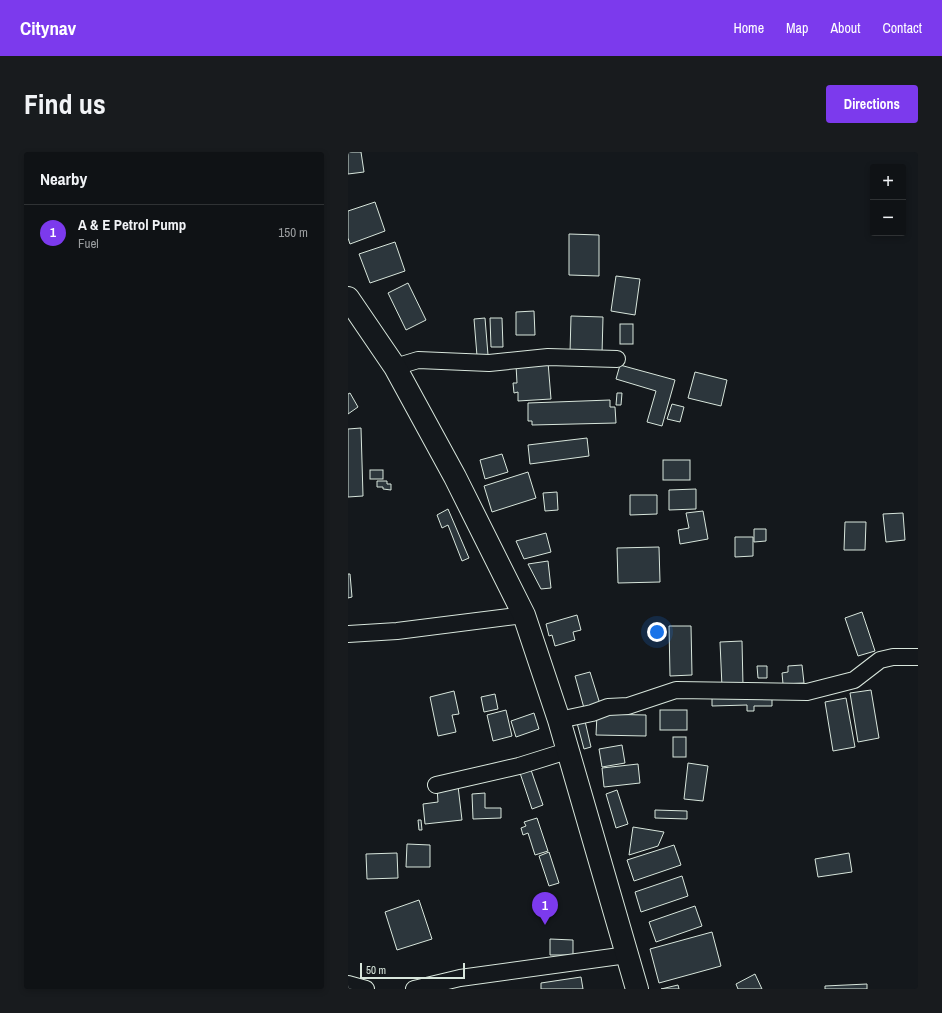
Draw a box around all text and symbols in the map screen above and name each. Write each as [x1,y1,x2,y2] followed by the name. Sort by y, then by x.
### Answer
[20,15,76,41] text: Citynav
[733,19,764,37] text: Home
[786,19,808,37] text: Map
[830,19,860,37] text: About
[882,19,922,37] text: Contact
[24,85,106,123] text: Find us
[826,85,918,123] button: Directions
[870,164,906,236] map controls
[870,164,906,200] button: +
[40,167,87,190] text: Nearby
[870,200,906,236] button: −
[78,214,186,235] text: A & E Petrol Pump
[50,224,56,241] text: 1
[278,224,308,241] text: 150 m
[78,235,99,252] text: Fuel
[647,622,667,642] your location
[532,892,558,925] pin: 1
[360,961,465,980] scale bar
[366,963,386,977] text: 50 m

